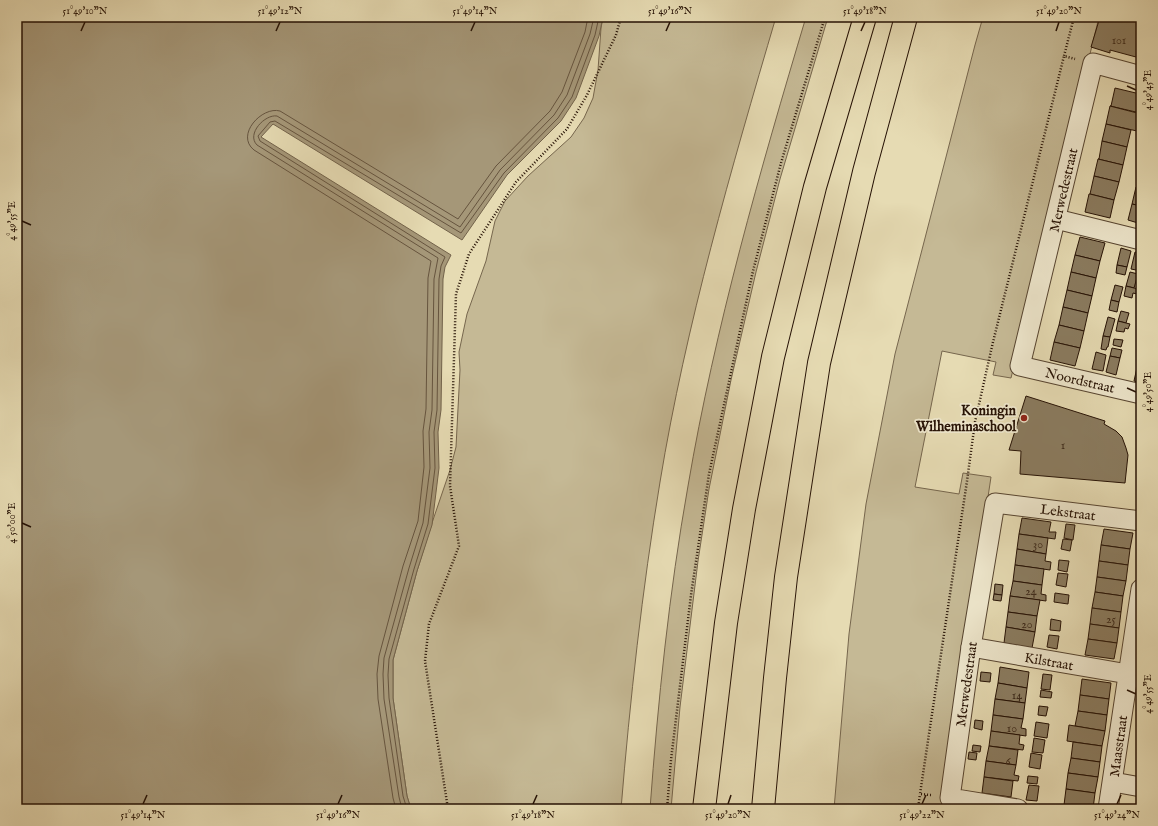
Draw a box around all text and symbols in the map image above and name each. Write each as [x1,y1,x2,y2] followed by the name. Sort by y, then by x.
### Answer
[63,5,108,18] text: 51°49'10"N
[258,5,303,18] text: 51°49'12"N
[453,5,498,18] text: 51°49'14"N
[648,5,692,18] text: 51°49'16"N
[843,5,887,18] text: 51°49'18"N
[1036,5,1082,18] text: 51°49'20"N
[1112,33,1126,48] house number: 101
[1142,70,1155,110] text: 4°49'45"E
[1046,146,1082,234] street label: Merwedestraat
[6,201,19,241] text: 4°49'55"E
[1043,364,1117,398] street label: Noordstraat
[1142,372,1155,412] text: 4°49'50"E
[915,402,1017,436] place label: Koningin Wilheminaschool
[1019,413,1029,423] marker: Koningin Wilheminaschool
[1061,438,1065,453] house number: 1
[1039,501,1097,525] street label: Lekstraat
[6,502,19,544] text: 4°50'00"E
[1033,537,1043,552] house number: 30
[1025,584,1037,599] house number: 24
[1106,612,1117,627] house number: 25
[1021,617,1033,632] house number: 20
[952,640,982,728] street label: Merwedestraat
[1023,649,1075,675] street label: Kilstraat
[1142,674,1155,714] text: 4°49'55"E
[1012,688,1022,703] house number: 14
[1106,714,1132,778] street label: Maasstraat
[1007,721,1017,736] house number: 10
[1005,754,1011,769] house number: 6
[121,809,166,822] text: 51°49'14"N
[316,809,360,822] text: 51°49'16"N
[511,809,555,822] text: 51°49'18"N
[705,809,751,822] text: 51°49'20"N
[899,809,945,822] text: 51°49'22"N
[1094,809,1140,822] text: 51°49'24"N

